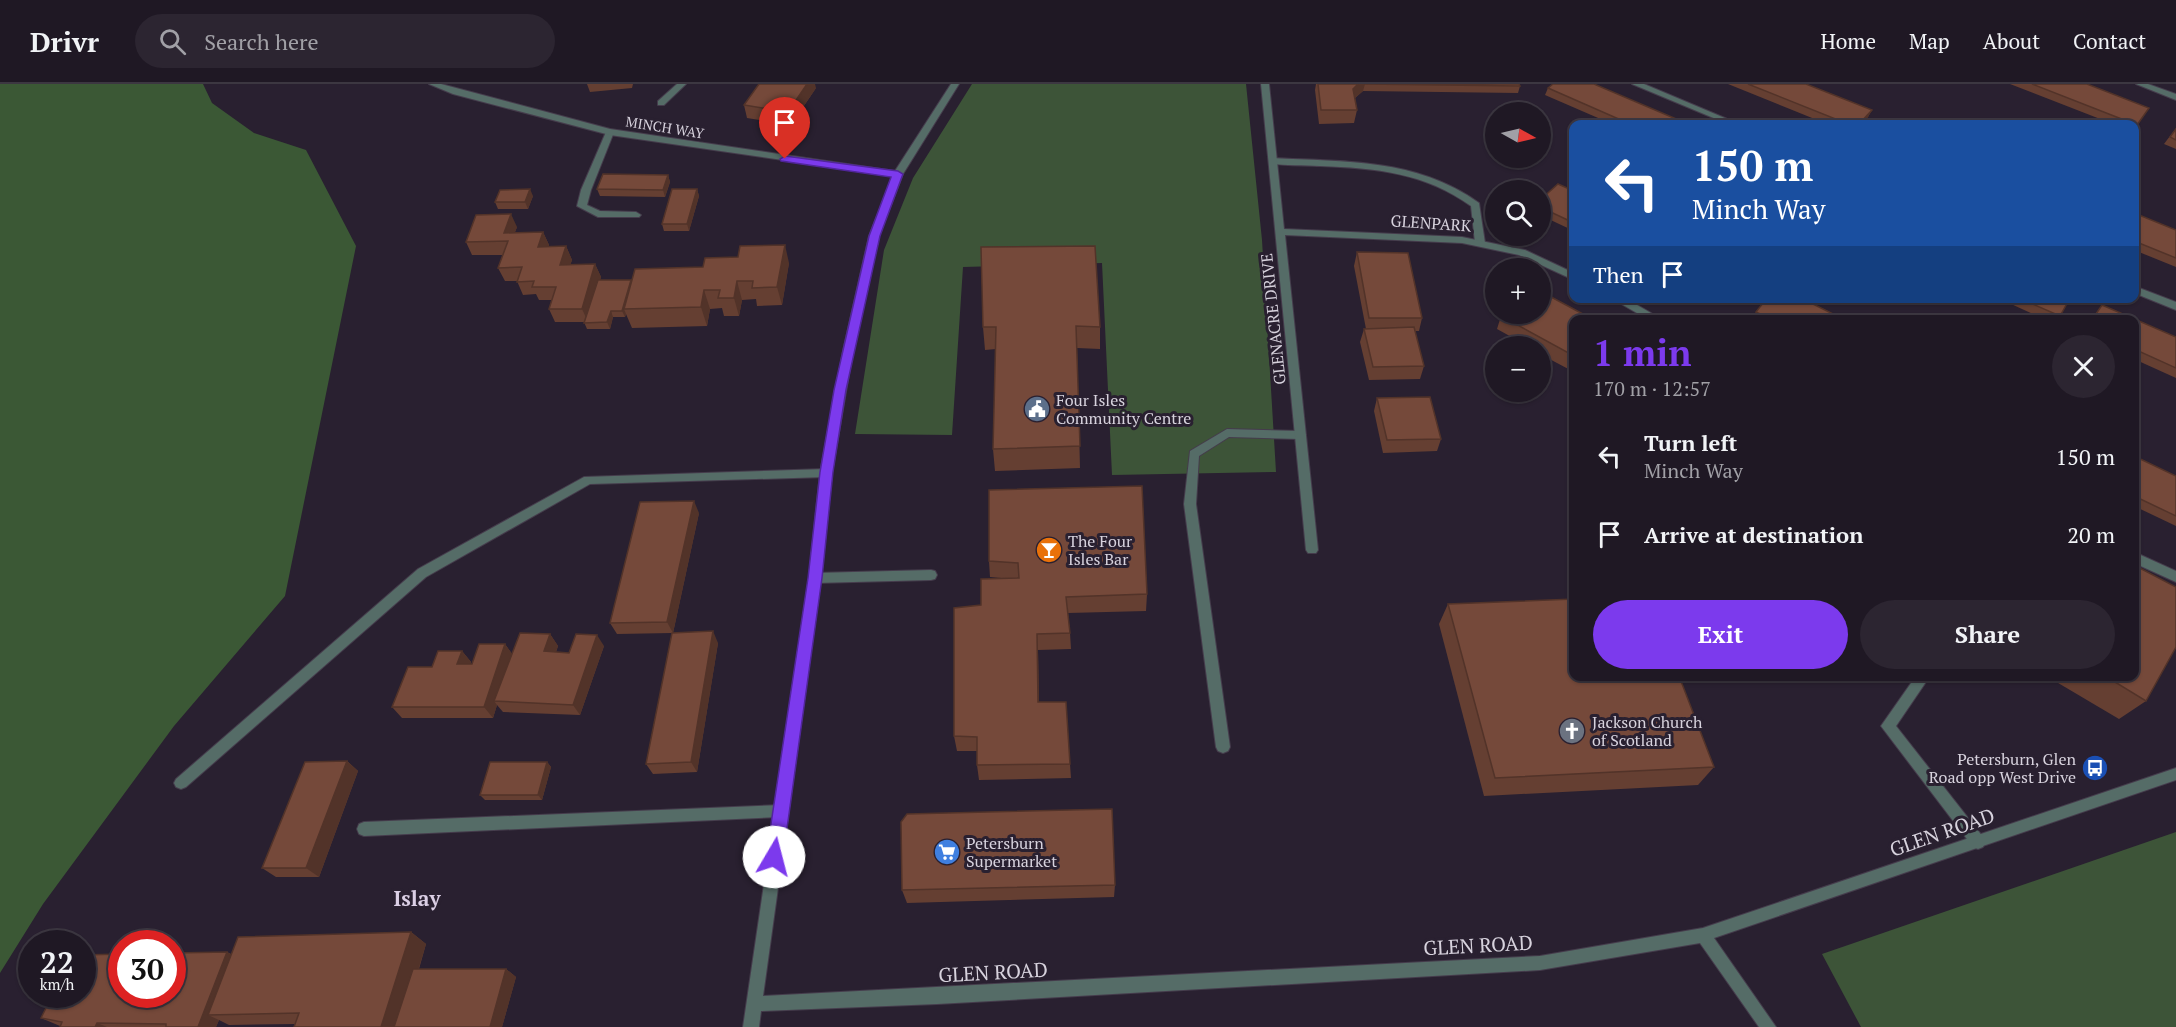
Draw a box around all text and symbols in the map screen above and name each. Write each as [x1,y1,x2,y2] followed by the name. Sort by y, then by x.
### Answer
[135,14,555,68] search box
[30,23,99,60] text: Drivr
[156,25,189,58] icon: search
[204,27,319,56] text: Search here
[1820,27,1876,55] text: Home
[1909,27,1950,55] text: Map
[1983,27,2040,55] text: About
[2073,27,2146,55] text: Contact
[759,97,810,159] pin
[1485,102,1551,168] north arrow
[1485,102,1551,402] map controls
[768,106,801,139] icon: arrive
[624,111,706,143] street label: MINCH WAY
[1692,137,1813,193] text: 150 m
[1593,144,1671,222] icon: left
[1485,180,1551,246] button: search
[1692,191,1825,227] text: Minch Way
[1390,209,1473,237] street label: GLENPARK
[1255,252,1291,386] street label: GLENACRE DRIVE
[1485,258,1551,324] button: +
[1656,258,1689,291] icon: arrive
[1593,260,1644,289] text: Then
[1593,329,1691,376] text: 1 min
[2052,335,2115,398] button: close
[1485,336,1551,402] button: −
[1593,375,1711,402] text: 170 m · 12:57
[1056,389,1191,429] place label: Four Isles Community Centre
[1022,394,1052,424] public building icon: Four Isles Community Centre
[1644,428,1737,457] text: Turn left
[1593,440,1626,473] icon: left
[2055,442,2115,471] text: 150 m
[1644,457,1743,484] text: Minch Way
[1593,518,1626,551] icon: arrive
[1644,520,1863,549] text: Arrive at destination
[2067,520,2115,549] text: 20 m
[1068,530,1133,570] place label: The Four Isles Bar
[1034,535,1064,565] bar icon: The Four Isles Bar
[1593,600,1848,669] button: Exit
[1860,600,2115,669] button: Share
[1592,711,1703,751] place label: Jackson Church of Scotland
[1557,716,1587,746] church icon: Jackson Church of Scotland
[1929,748,2076,788] place label: Petersburn, Glen Road opp West Drive
[2080,753,2110,783] bus stop icon: Petersburn, Glen Road opp West Drive
[1886,801,1998,863] street label: GLEN ROAD
[742,825,806,889] position arrow
[966,832,1057,872] place label: Petersburn Supermarket
[932,837,962,867] supermarket icon: Petersburn Supermarket
[393,884,441,912] district label: Islay
[1423,929,1533,961] street label: GLEN ROAD
[108,930,186,1008] speed limit sign: 30
[40,942,74,982] text: 22
[938,956,1048,988] street label: GLEN ROAD
[40,974,74,994] text: km/h

